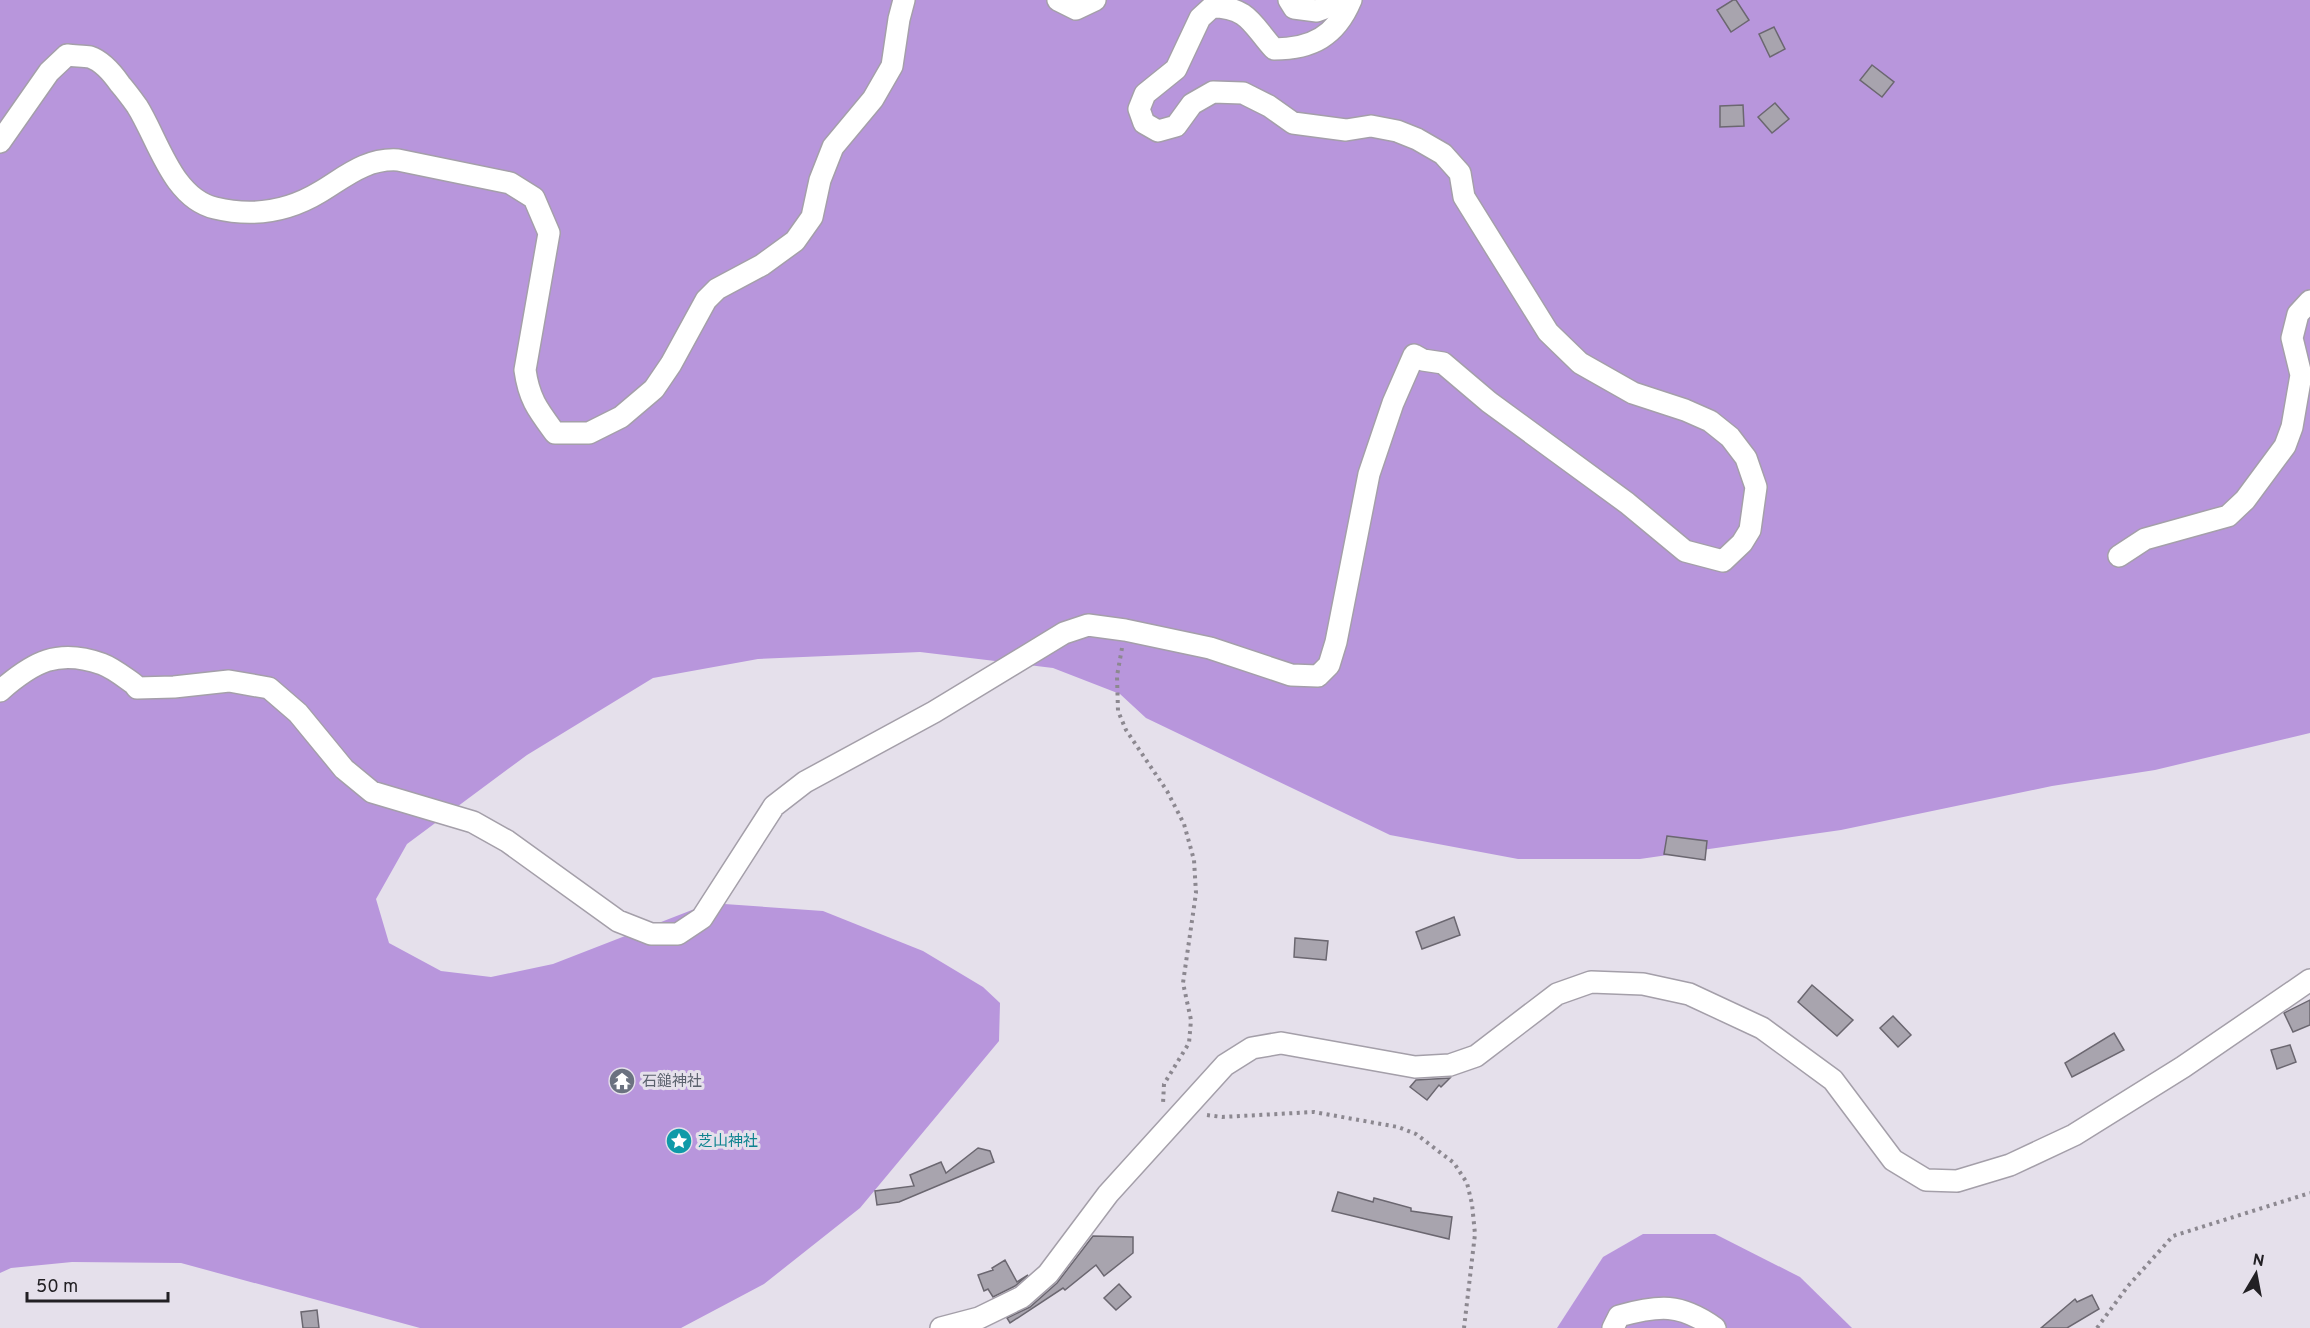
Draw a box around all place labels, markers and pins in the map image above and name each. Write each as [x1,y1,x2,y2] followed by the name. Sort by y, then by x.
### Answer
[607,1066,637,1096] temple icon: 石鎚神社
[642,1072,702,1092] place label: 石鎚神社
[664,1126,694,1156] place icon: 芝山神社
[698,1133,758,1152] place label: 芝山神社

